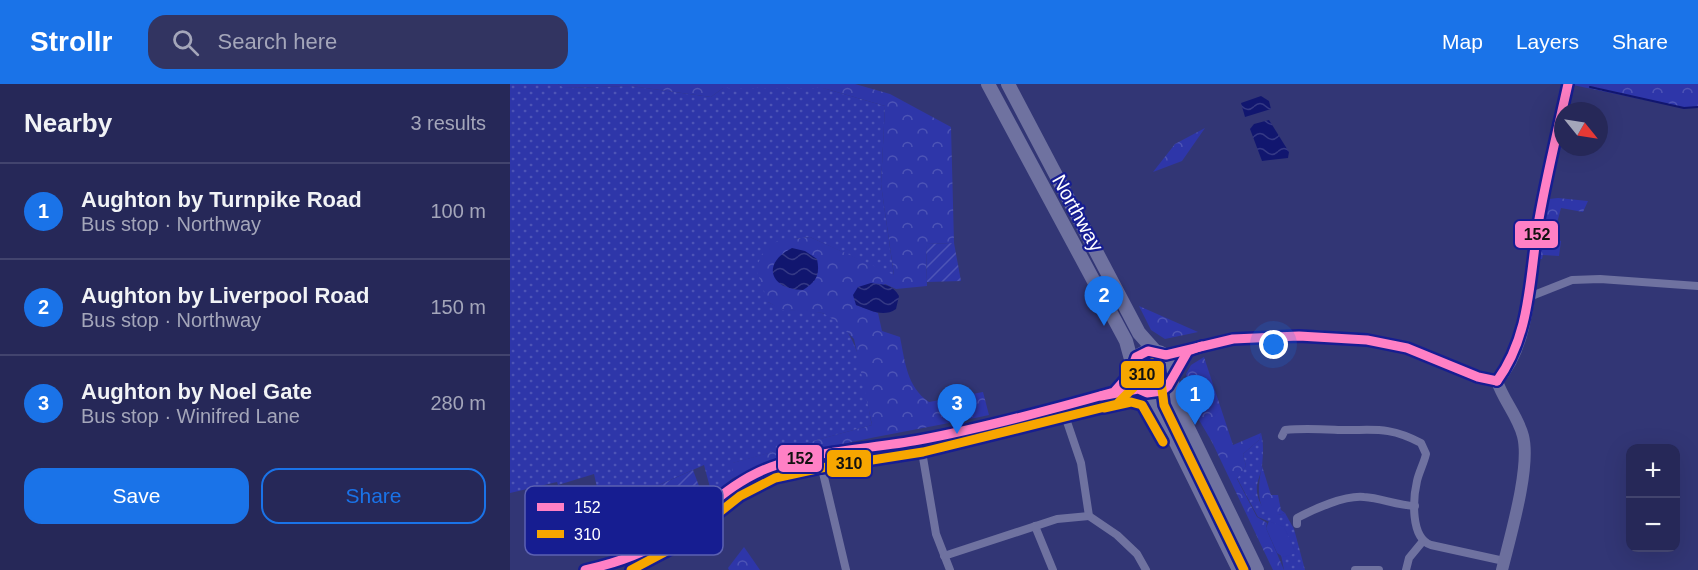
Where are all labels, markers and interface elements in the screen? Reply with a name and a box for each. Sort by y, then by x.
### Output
search box [148,15,568,69]
text: Strollr [30,26,112,57]
icon: search [169,26,202,59]
text: Search here [217,29,337,54]
text: Map [1442,30,1483,53]
text: Layers [1516,30,1579,53]
text: Share [1612,30,1668,53]
north arrow [1554,102,1608,156]
text: Nearby [24,108,112,138]
text: 3 results [410,112,486,134]
street label: Northway [1048,171,1108,255]
text: Aughton by Turnpike Road [81,187,362,212]
text: 1 [38,200,49,222]
text: 100 m [430,200,486,222]
text: Bus stop · Northway [81,213,261,235]
line badge: 152 [1514,220,1559,249]
text: 152 [1524,226,1550,243]
pin: 2 [1084,276,1124,326]
text: Aughton by Liverpool Road [81,283,369,308]
text: 2 [38,296,49,318]
text: 150 m [430,296,486,318]
text: Bus stop · Northway [81,309,261,331]
your location [1259,330,1288,359]
line badge: 310 [1120,360,1165,389]
text: 310 [1129,366,1155,383]
pin: 1 [1176,376,1214,425]
text: Aughton by Noel Gate [81,379,312,404]
pin: 3 [938,384,976,434]
text: 3 [38,392,49,414]
text: 280 m [430,392,486,414]
text: Bus stop · Winifred Lane [81,405,300,427]
line badge: 152 [777,444,823,473]
map controls [1626,444,1680,552]
button: + [1626,444,1680,498]
line badge: 310 [826,449,872,478]
text: 152 [787,450,813,467]
text: 310 [836,455,862,472]
button: Save [24,468,249,524]
button: Share [261,468,486,524]
legend [525,486,723,555]
button: − [1626,498,1680,552]
text: 152 [574,499,601,516]
text: 310 [574,526,601,543]

